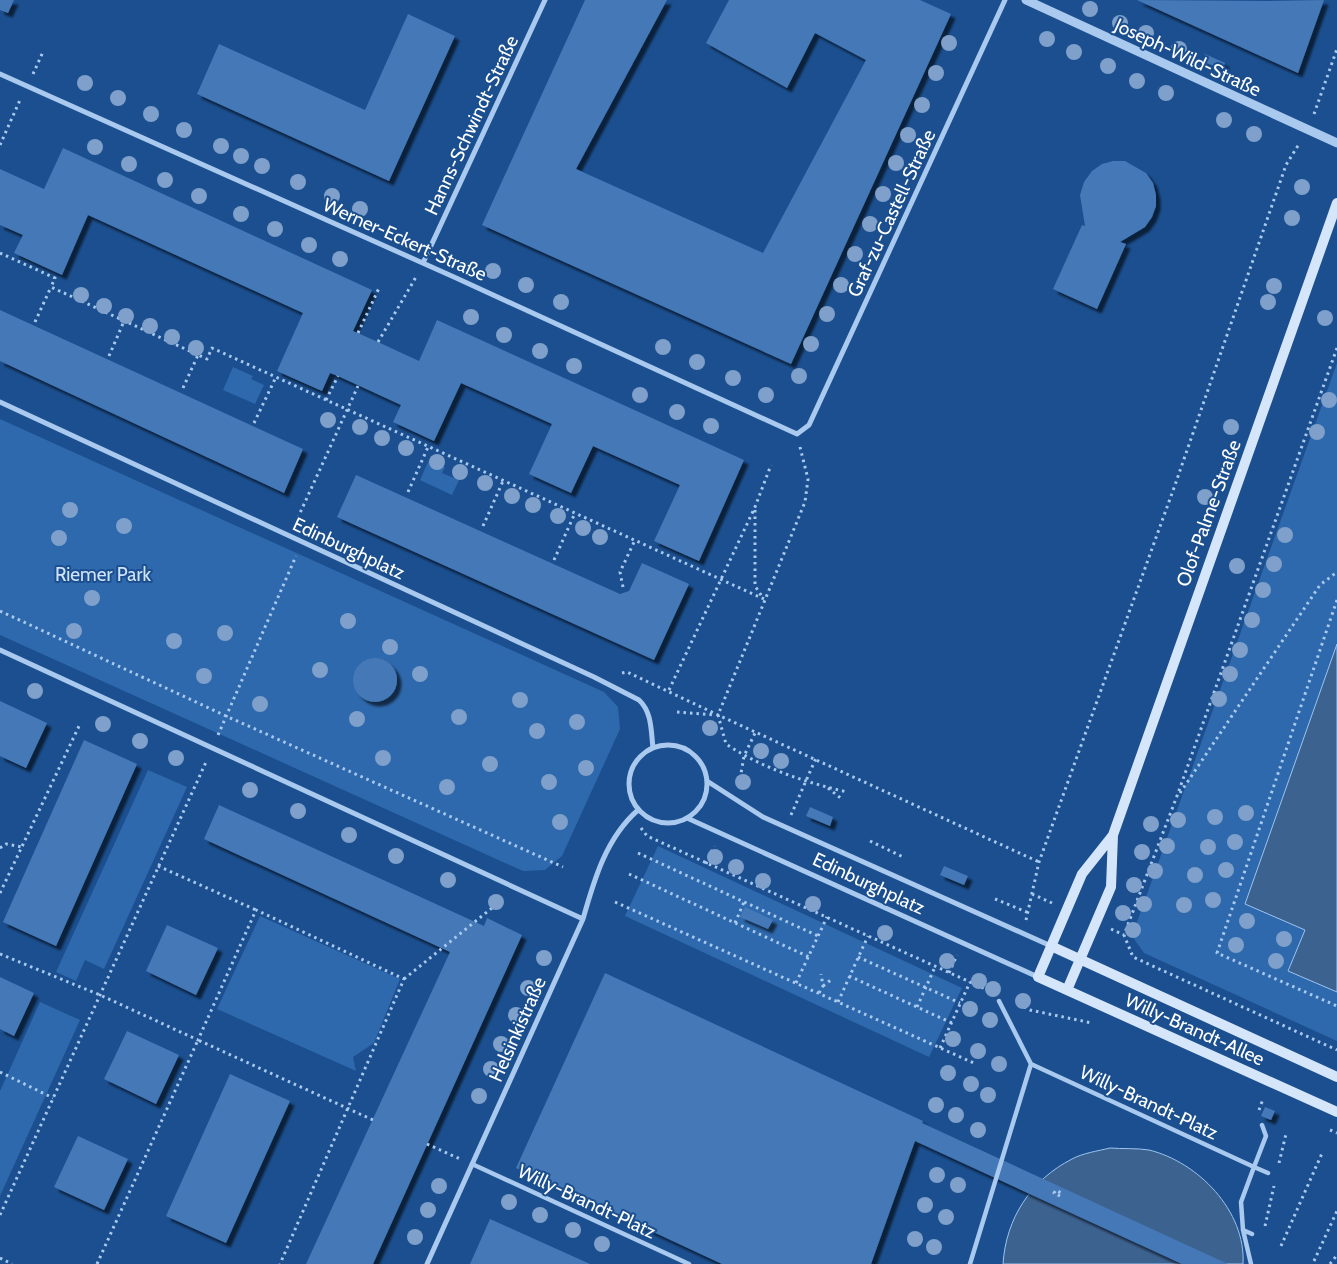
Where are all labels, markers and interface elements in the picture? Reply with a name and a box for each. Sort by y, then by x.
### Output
street label: Joseph-Wild-Straße [1110,13,1265,102]
street label: Hanns-Schwindt-Straße [420,32,523,218]
street label: Graf-zu-Castell-Straße [843,126,941,301]
street label: Werner-Eckert-Straße [319,193,490,286]
street label: Olof-Palme-Straße [1171,436,1246,590]
street label: Edinburghplatz [289,512,408,584]
park label: Riemer Park [55,563,151,586]
street label: Edinburghplatz [809,847,928,919]
street label: Helsinkistraße [484,973,551,1085]
street label: Willy-Brandt-Allee [1122,988,1268,1071]
street label: Willy-Brandt-Platz [1076,1060,1222,1145]
street label: Willy-Brandt-Platz [514,1159,660,1244]

